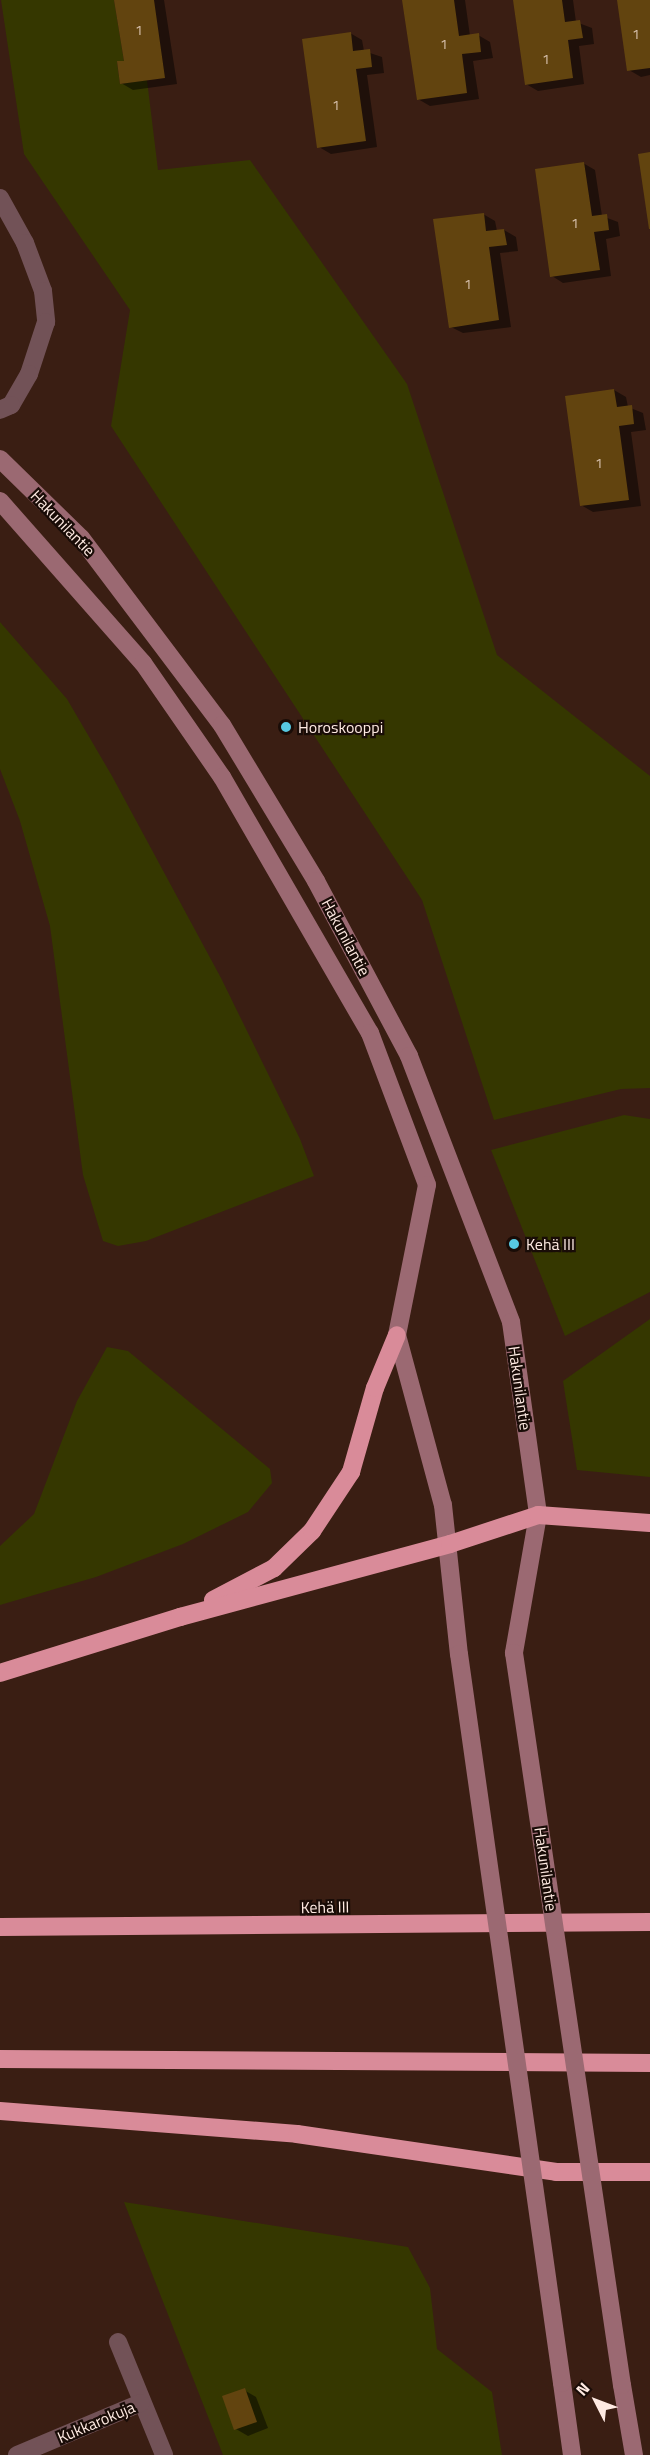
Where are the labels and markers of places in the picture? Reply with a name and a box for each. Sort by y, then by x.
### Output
place label: Horoskooppi [298,717,383,737]
marker: Horoskooppi [279,720,293,734]
place label: Kehä III [526,1234,575,1254]
marker: Kehä III [507,1237,521,1251]

